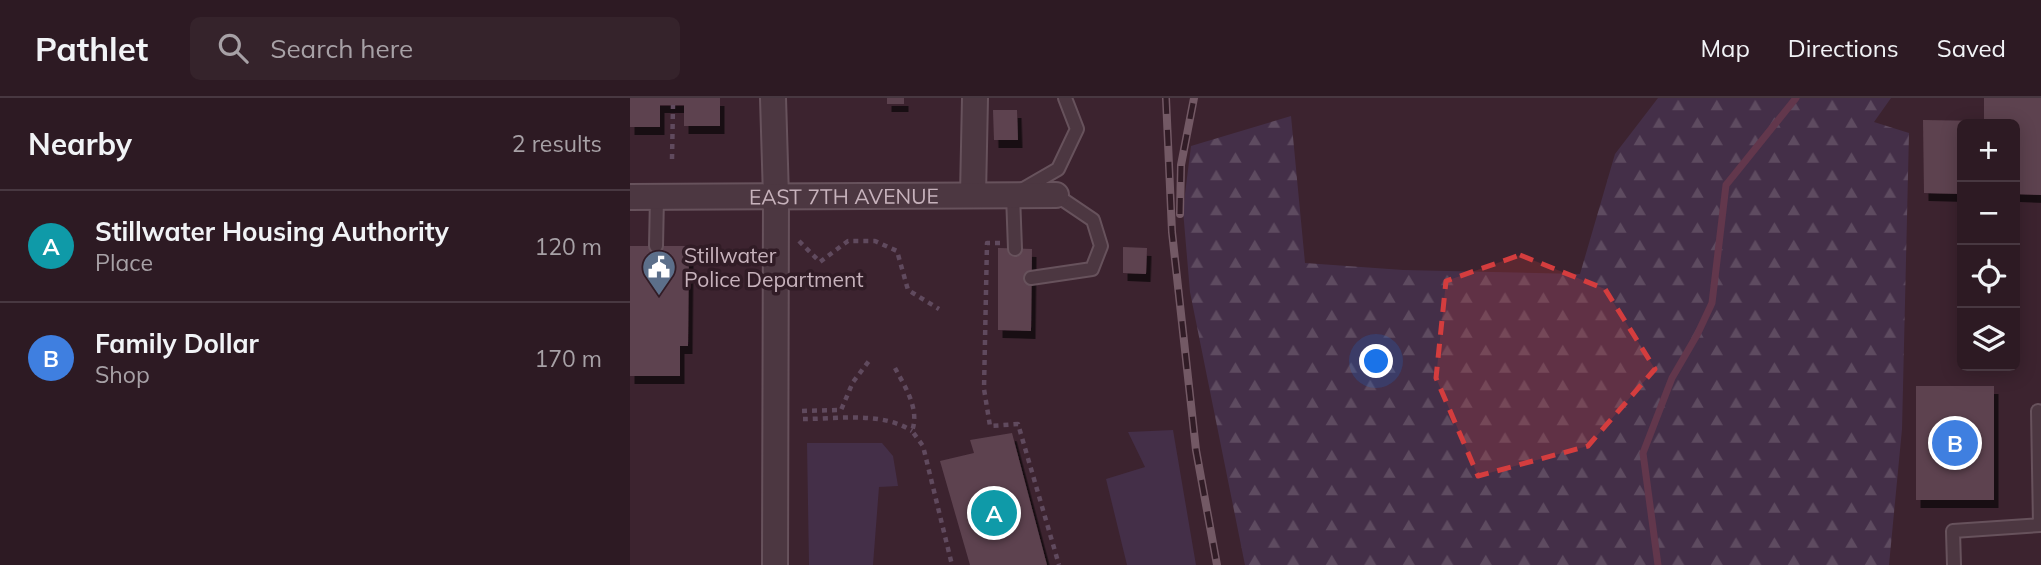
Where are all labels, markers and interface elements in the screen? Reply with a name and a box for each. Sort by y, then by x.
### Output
search box [190,17,680,80]
text: Pathlet [35,28,148,69]
icon: search [214,29,252,67]
text: Search here [270,32,413,65]
text: Map [1700,33,1750,63]
text: Directions [1788,33,1899,63]
text: Saved [1937,33,2006,63]
map controls [1957,119,2020,371]
button: + [1957,119,2020,182]
text: Nearby [28,125,132,163]
text: 2 results [512,129,602,158]
button: − [1957,182,2020,245]
street label: EAST 7TH AVENUE [749,183,939,209]
text: Stillwater Housing Authority [95,215,449,248]
text: A [42,232,60,261]
text: 120 m [534,232,602,261]
place label: Stillwater Police Department [684,242,864,292]
button: locate [1957,245,2020,308]
text: Place [95,248,153,277]
public building icon: Stillwater Police Department [640,248,678,297]
button: layers [1957,308,2020,371]
text: Family Dollar [95,327,259,360]
text: B [43,344,59,373]
text: 170 m [534,344,602,373]
your location [1359,344,1393,378]
text: Shop [95,360,150,389]
pin: B [1932,417,1978,469]
pin: A [971,487,1017,539]

